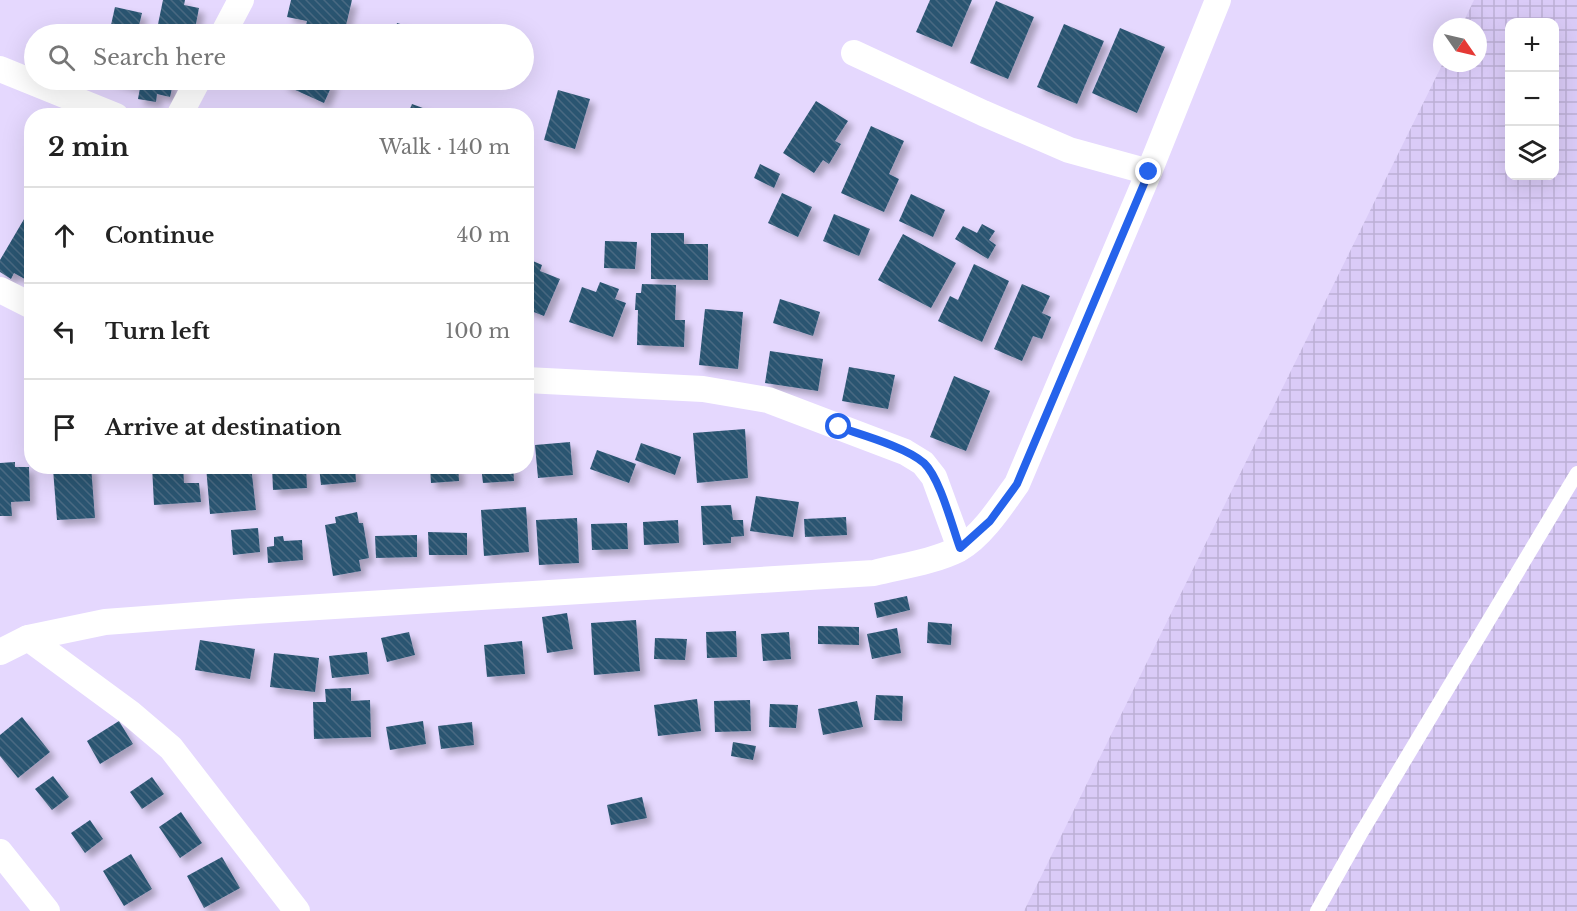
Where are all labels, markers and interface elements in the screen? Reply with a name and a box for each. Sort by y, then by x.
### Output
north arrow [1433,18,1487,72]
map controls [1505,18,1559,180]
button: + [1505,18,1559,72]
search box [24,24,534,90]
icon: search [45,41,78,74]
text: Search here [93,44,226,71]
button: − [1505,72,1559,126]
button: layers [1505,126,1559,180]
text: 2 min [48,131,129,163]
text: Walk · 140 m [379,135,510,159]
route end [1135,158,1161,184]
icon: ahead [48,219,81,252]
text: Continue [105,222,214,249]
text: 40 m [457,223,510,247]
icon: left [48,315,81,348]
text: Turn left [105,318,210,345]
text: 100 m [445,319,510,343]
icon: arrive [48,411,81,444]
route start [825,413,851,439]
text: Arrive at destination [105,414,342,441]

